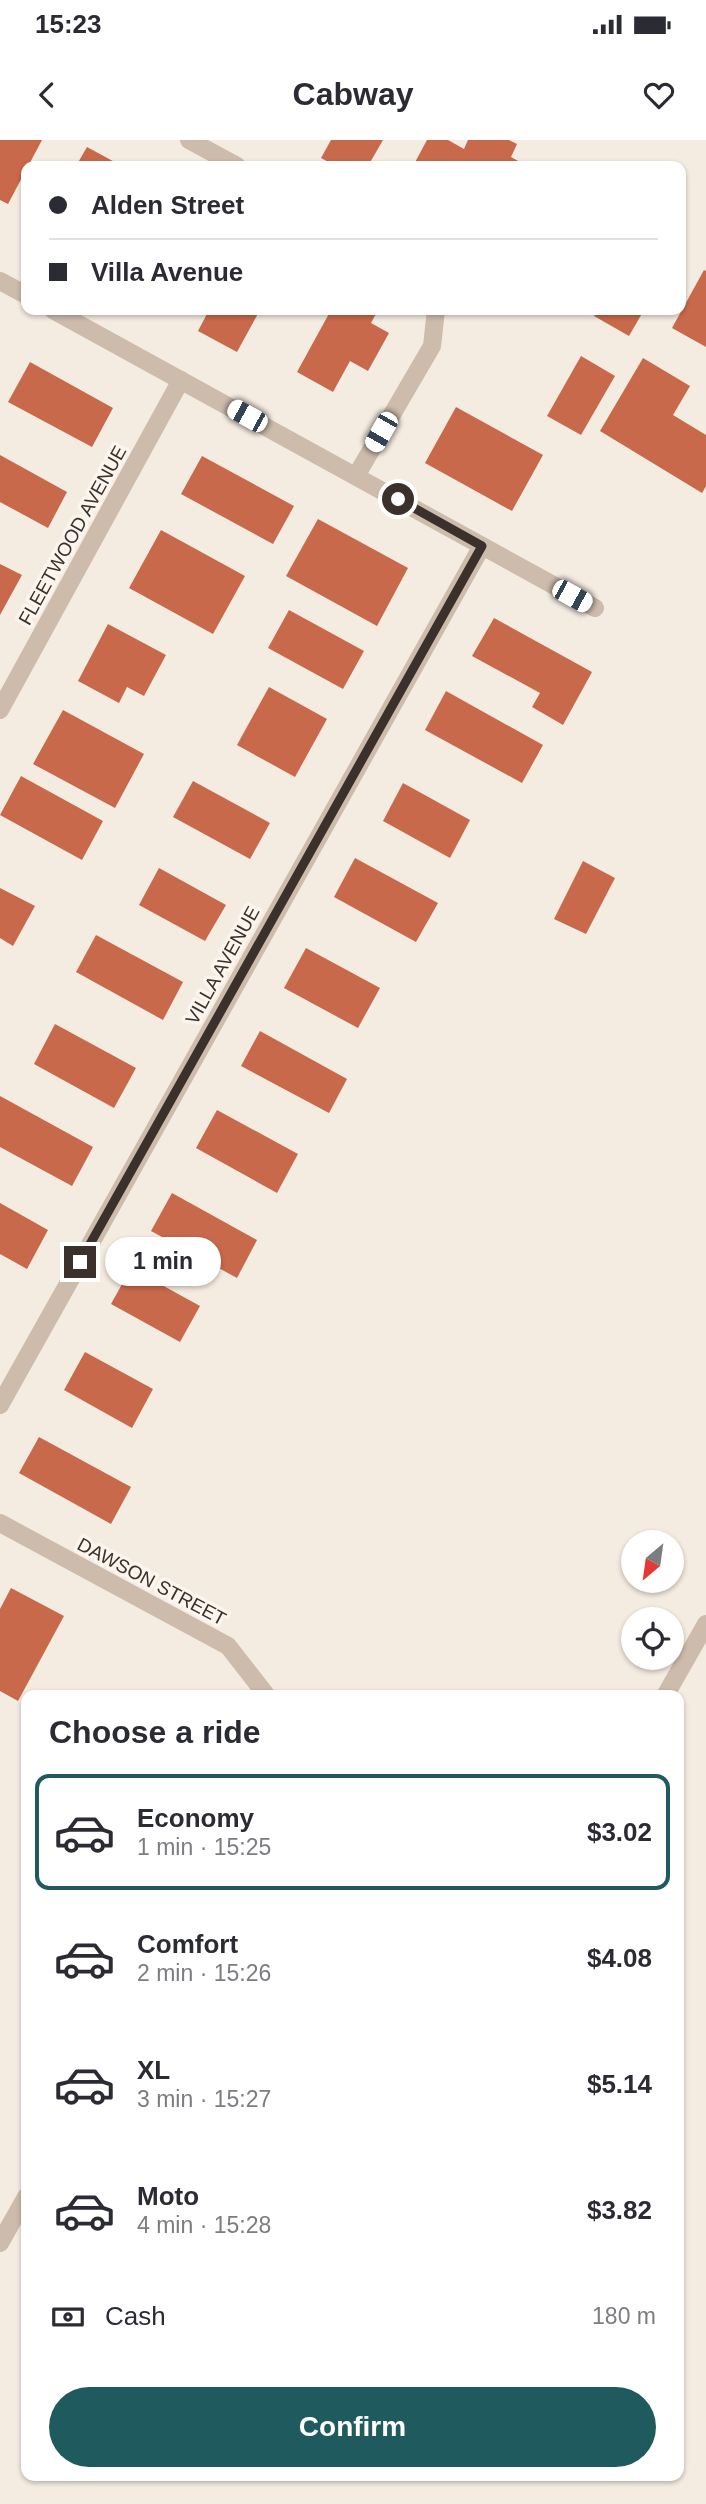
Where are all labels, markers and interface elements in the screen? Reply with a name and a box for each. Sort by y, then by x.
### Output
text: 15:23 [35,9,102,39]
icon: back [28,76,66,114]
text: Cabway [293,76,413,112]
icon: heart [640,76,678,114]
text: Alden Street [91,190,244,220]
text: Villa Avenue [91,257,243,287]
car [224,397,271,435]
car [362,409,401,455]
street label: FLEETWOOD AVENUE [14,442,130,628]
route start [382,483,414,515]
car [549,577,596,615]
street label: VILLA AVENUE [181,903,264,1028]
callout: 1 min [104,1238,220,1286]
route end [64,1246,96,1278]
text: 1 min [133,1248,193,1274]
north arrow [621,1530,684,1592]
map controls [621,1530,684,1670]
street label: DAWSON STREET [74,1533,230,1630]
button: locate [621,1607,684,1670]
text: Choose a ride [49,1714,261,1750]
icon: car [53,1801,116,1864]
text: Economy [137,1803,254,1833]
text: $3.02 [587,1817,652,1847]
text: 1 min · 15:25 [137,1834,271,1860]
icon: car [53,1927,116,1990]
text: Comfort [137,1929,238,1959]
text: $4.08 [587,1943,652,1973]
text: 2 min · 15:26 [137,1960,271,1986]
icon: car [53,2053,116,2116]
text: XL [137,2055,170,2085]
text: $5.14 [587,2069,652,2099]
text: 3 min · 15:27 [137,2086,271,2112]
icon: car [53,2179,116,2242]
text: Moto [137,2181,199,2211]
text: $3.82 [587,2195,652,2225]
text: 4 min · 15:28 [137,2212,271,2238]
icon: cash [49,2298,87,2336]
text: Cash [105,2301,166,2331]
text: 180 m [592,2303,656,2329]
button: Confirm [49,2387,656,2467]

